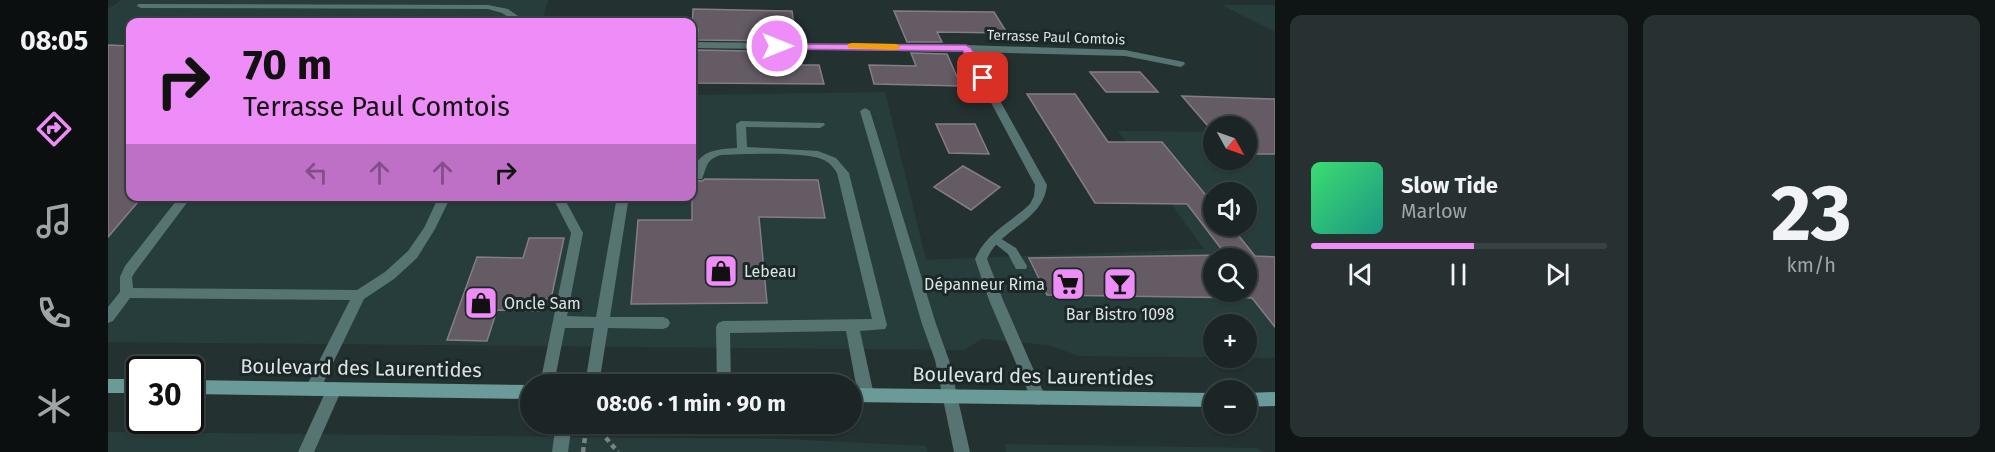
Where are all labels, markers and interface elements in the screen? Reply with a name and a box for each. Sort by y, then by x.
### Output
position arrow [745,14,809,78]
text: 08:05 [20,25,88,57]
street label: Terrasse Paul Comtois [987,27,1126,48]
text: 70 m [243,40,332,90]
icon: right [144,42,222,120]
pin [957,52,1008,103]
icon: arrive [966,61,999,94]
text: Terrasse Paul Comtois [243,91,510,123]
icon: directions [33,108,75,150]
north arrow [1203,116,1257,170]
map controls [1203,116,1257,434]
icon: left [300,156,333,189]
icon: ahead [363,156,396,189]
icon: ahead [426,156,459,189]
icon: right [489,156,522,189]
text: 23 [1771,167,1852,261]
text: Slow Tide [1401,172,1498,199]
button: sound [1203,182,1257,236]
text: Marlow [1401,199,1467,223]
icon: music [33,200,75,242]
button: search [1203,248,1257,302]
shop icon: Lebeau [703,253,739,289]
text: km/h [1787,253,1836,277]
icon: previous [1344,258,1377,291]
icon: pause [1442,258,1475,291]
icon: next [1541,258,1574,291]
place label: Lebeau [744,262,796,281]
supermarket icon: Dépanneur Rima [1050,266,1086,302]
bar icon: Bar Bistro 1098 [1102,266,1138,302]
place label: Dépanneur Rima [924,275,1045,294]
shop icon: Oncle Sam [463,285,499,321]
icon: phone [33,292,75,334]
place label: Oncle Sam [504,294,581,313]
place label: Bar Bistro 1098 [1066,305,1174,324]
button: + [1203,314,1257,368]
street label: Boulevard des Laurentides [240,354,482,382]
speed limit sign: 30 [126,356,204,434]
street label: Boulevard des Laurentides [912,362,1154,390]
button: − [1203,380,1257,434]
icon: climate [33,385,75,427]
text: 08:06 · 1 min · 90 m [596,390,786,417]

